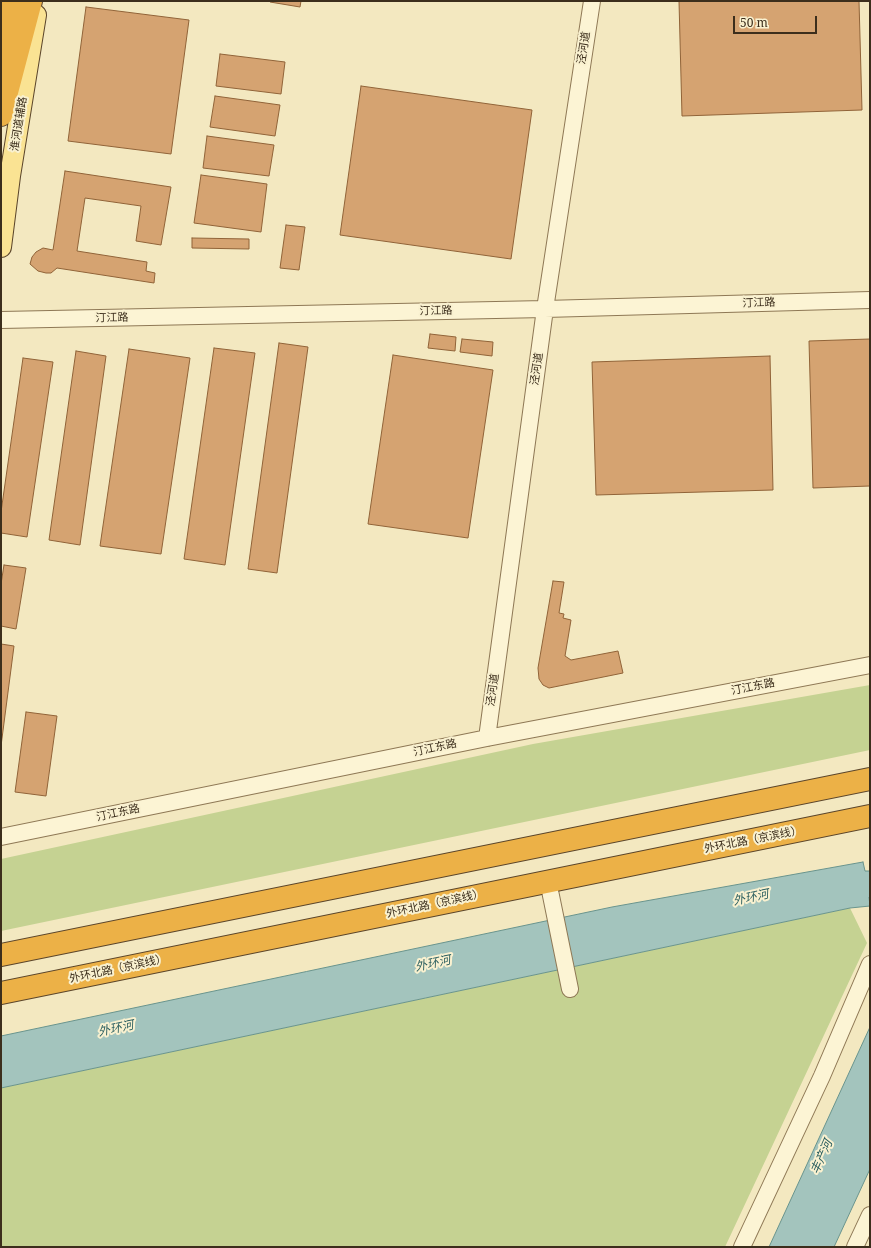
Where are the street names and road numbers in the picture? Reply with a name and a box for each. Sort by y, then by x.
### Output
street label: 泾河道 [575,31,593,65]
street label: 淮河道辅路 [8,96,30,152]
street label: 汀江路 [742,296,776,310]
street label: 汀江路 [419,304,453,318]
street label: 汀江路 [95,311,129,325]
street label: 泾河道 [528,352,546,386]
street label: 泾河道 [484,673,502,707]
street label: 汀江东路 [730,676,776,698]
street label: 汀江东路 [412,737,458,759]
street label: 汀江东路 [95,802,141,824]
street label: 外环北路（京滨线） [703,824,803,856]
street label: 外环北路（京滨线） [385,887,485,921]
street label: 外环北路（京滨线） [68,952,168,986]

